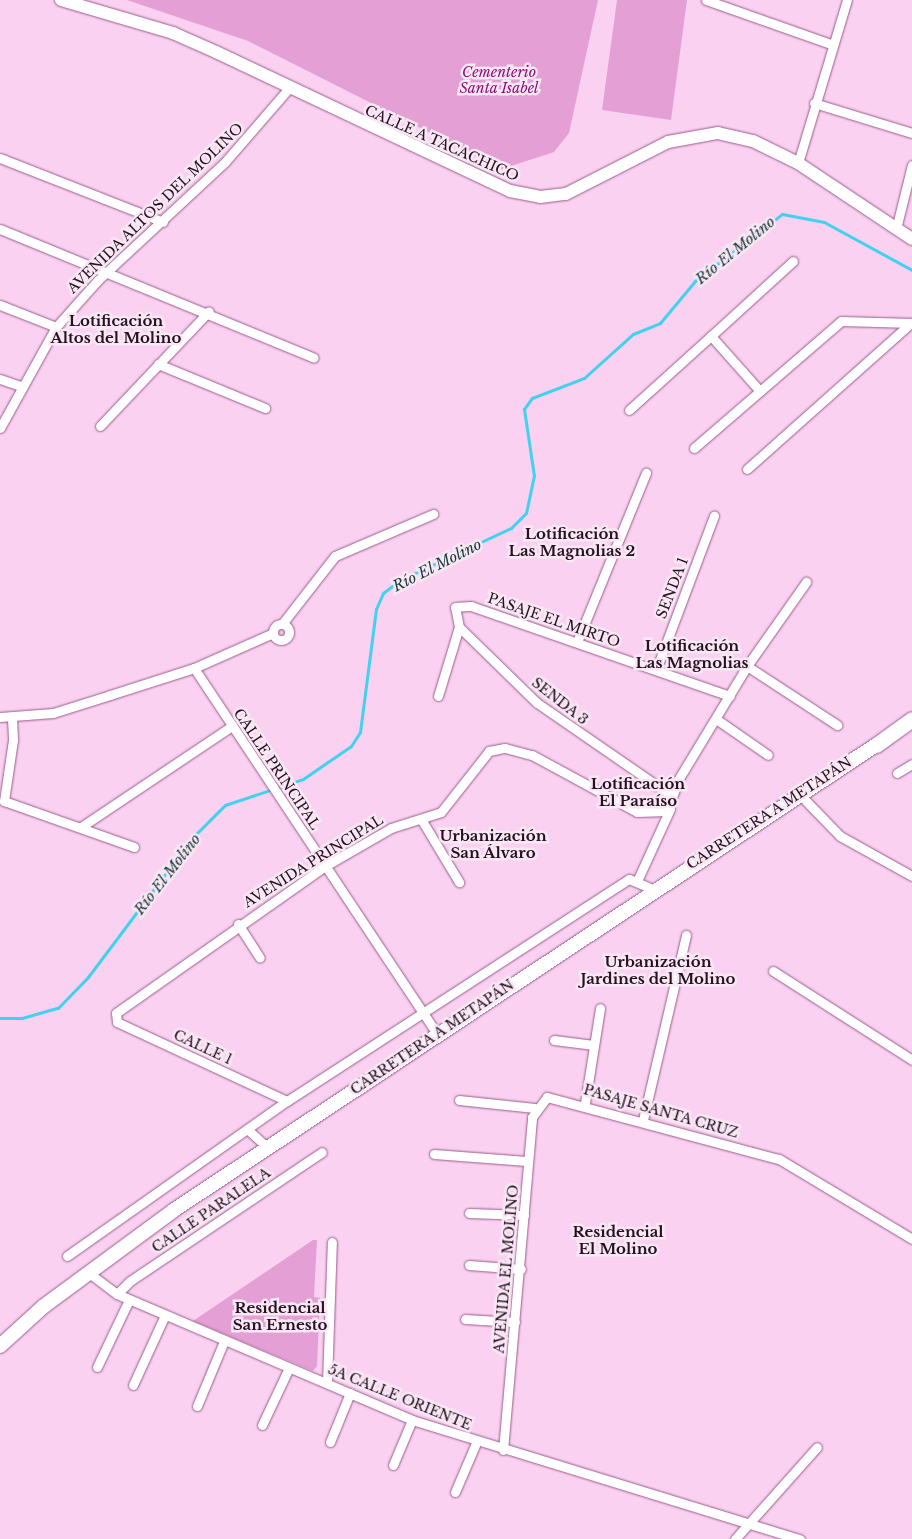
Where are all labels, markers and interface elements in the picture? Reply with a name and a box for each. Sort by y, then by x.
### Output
park label: Cementerio Santa Isabel [459,64,539,96]
street label: CALLE A TACACHICO [362,101,522,185]
street label: AVENIDA ALTOS DEL MOLINO [63,119,247,297]
water label: Río El Molino [691,212,779,288]
district label: Lotificación Altos del Molino [51,311,181,346]
district label: Lotificación Las Magnolias 2 [509,524,635,559]
water label: Río El Molino [389,535,485,595]
street label: SENDA 1 [653,555,691,621]
street label: PASAJE EL MIRTO [485,589,623,651]
district label: Lotificación Las Magnolias [636,636,748,671]
street label: SENDA 3 [528,674,592,728]
street label: CALLE PRINCIPAL [230,705,324,833]
street label: CARRETERA A METAPÁN [683,753,855,873]
district label: Lotificación El Paraíso [591,774,685,809]
street label: AVENIDA PRINCIPAL [240,811,386,911]
district label: Urbanización San Álvaro [439,826,547,861]
water label: Río El Molino [130,830,204,918]
district label: Urbanización Jardines del Molino [581,952,735,987]
street label: CARRETERA A METAPÁN [346,976,518,1098]
street label: CALLE 1 [171,1026,235,1068]
street label: PASAJE SANTA CRUZ [581,1081,741,1141]
street label: CALLE PARALELA [149,1164,273,1256]
street label: AVENIDA EL MOLINO [490,1183,522,1355]
district label: Residencial El Molino [572,1222,664,1257]
district label: Residencial San Ernesto [233,1298,327,1333]
street label: 5A CALLE ORIENTE [326,1360,474,1434]

